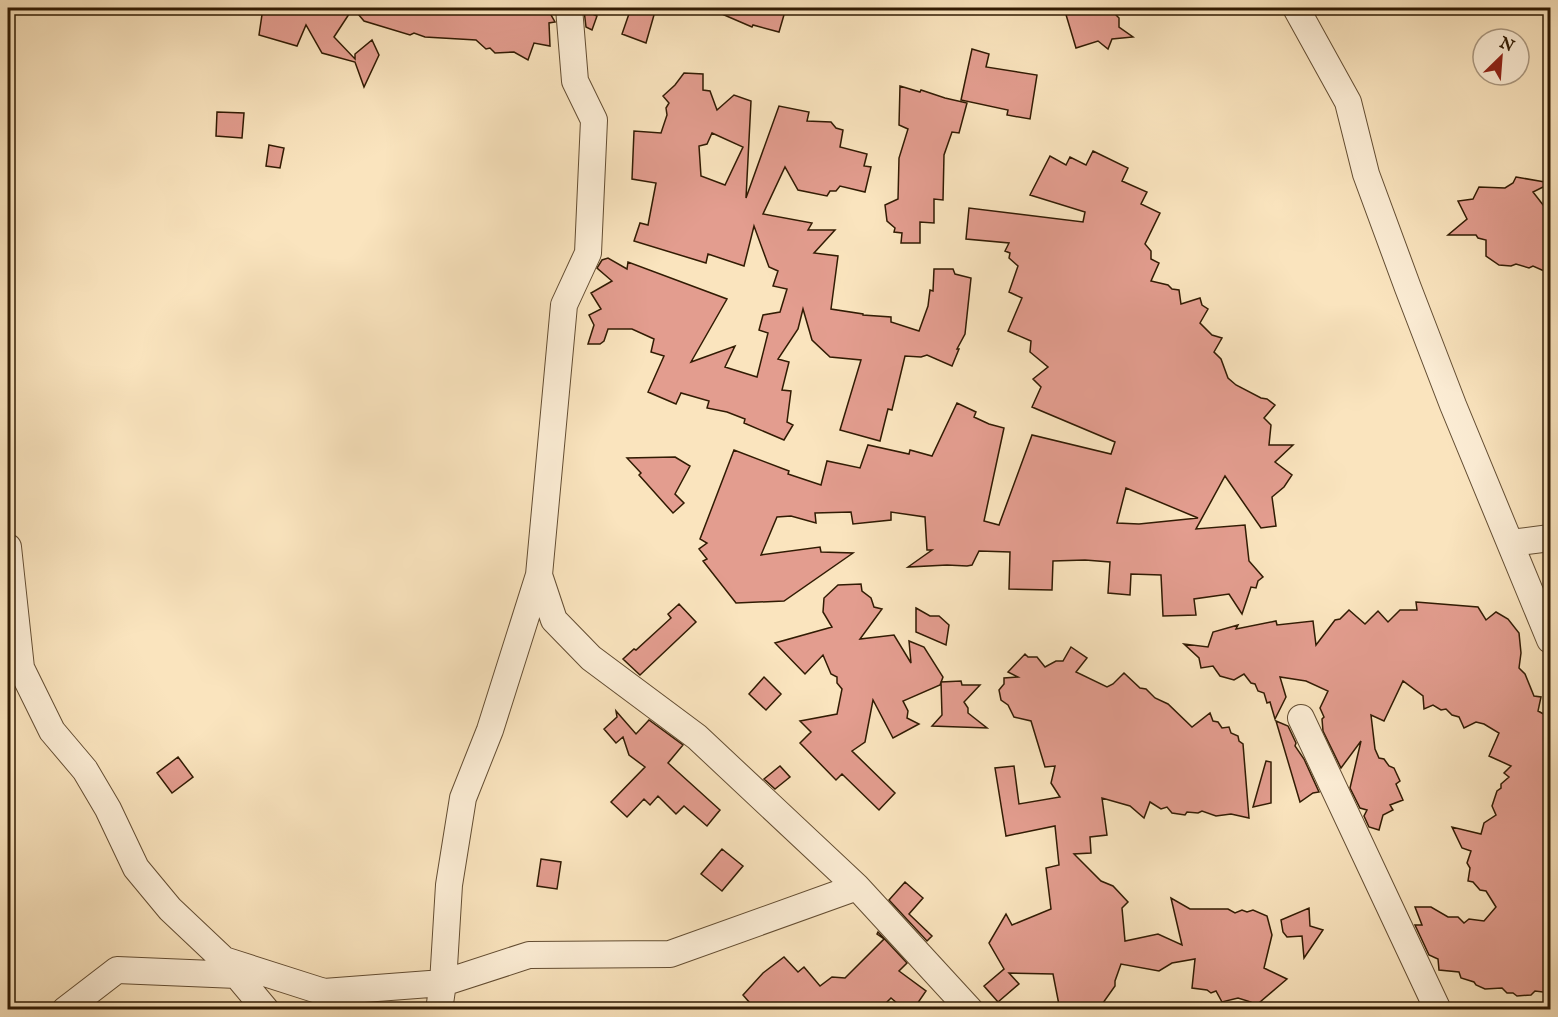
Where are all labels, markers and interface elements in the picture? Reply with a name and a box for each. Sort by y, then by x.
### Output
north arrow [1471,27,1531,87]
text: N [1495,33,1517,57]

